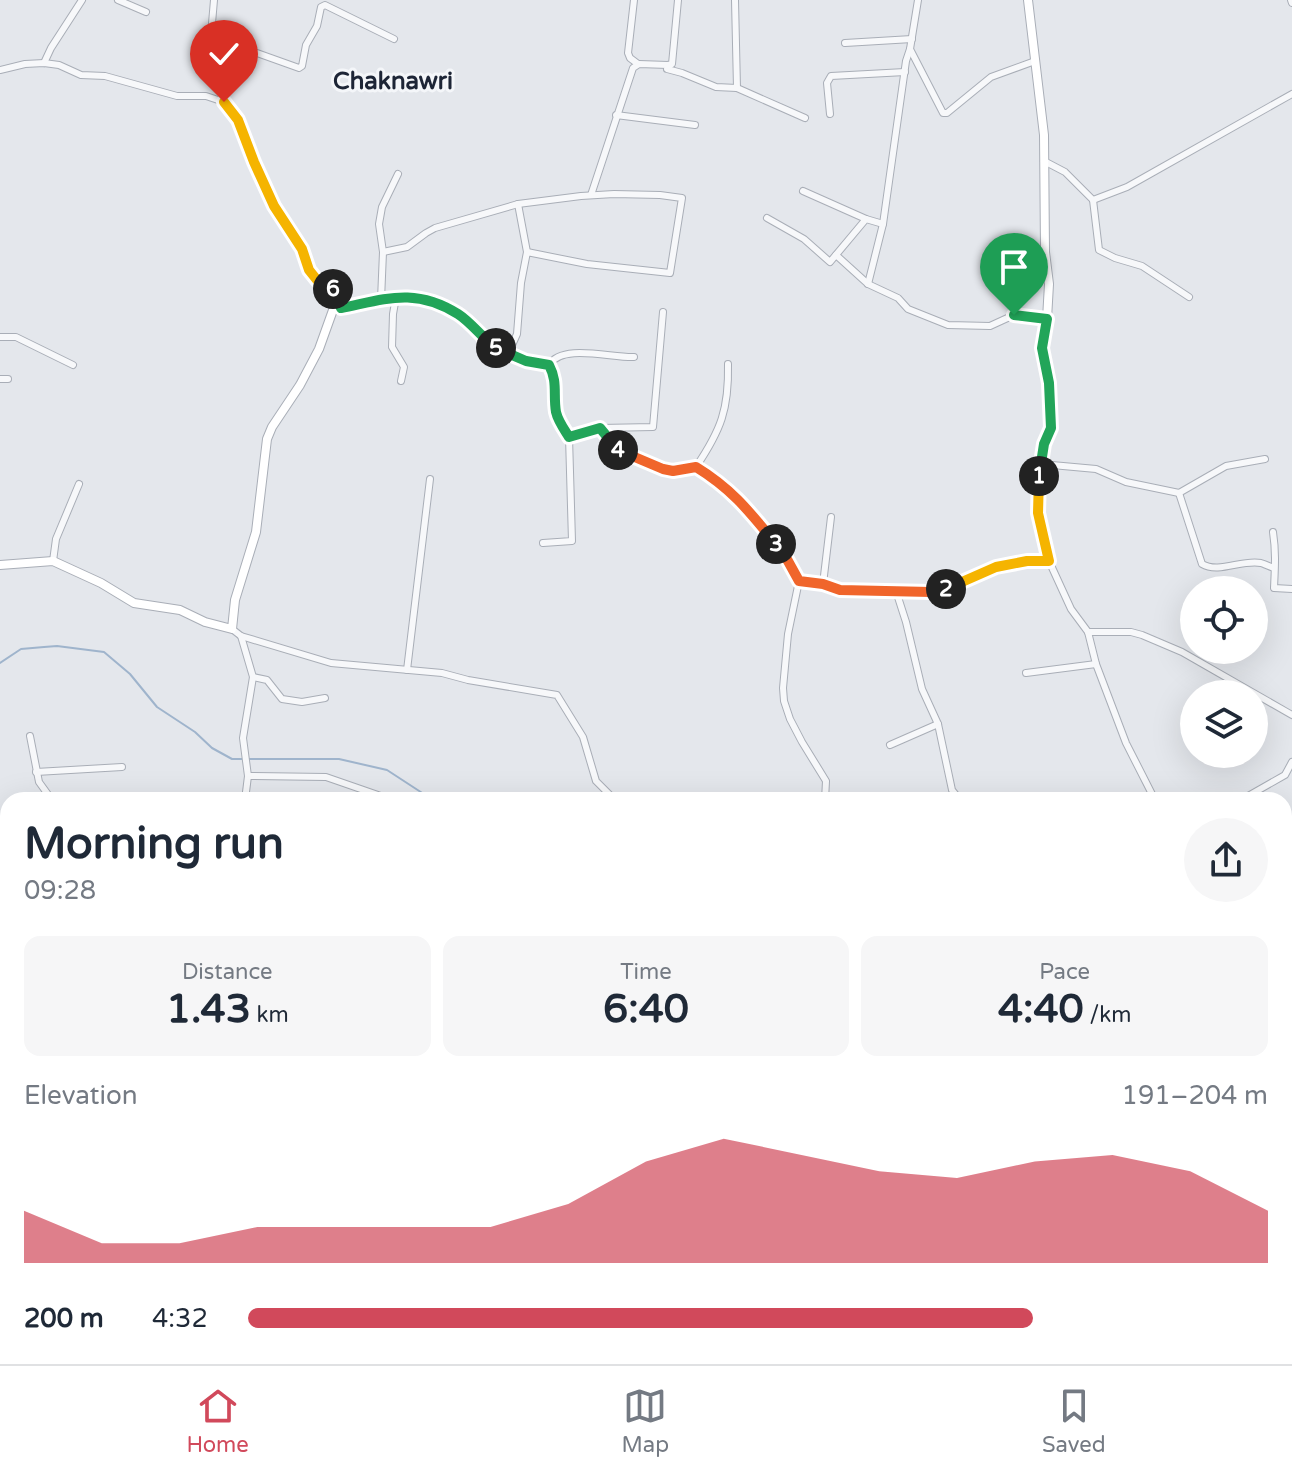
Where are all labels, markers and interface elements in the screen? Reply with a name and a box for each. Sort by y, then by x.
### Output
pin [190,20,258,102]
icon: check [202,32,246,76]
district label: Chaknawri [333,67,453,96]
pin [980,233,1048,315]
icon: arrive [992,245,1036,289]
pin: 6 [313,269,353,309]
text: 6 [326,276,340,302]
pin: 5 [476,328,516,368]
text: 5 [489,335,503,361]
pin: 4 [598,430,638,470]
text: 4 [611,437,625,463]
pin: 1 [1019,456,1059,496]
text: 1 [1032,463,1046,489]
pin: 3 [756,524,796,564]
text: 3 [769,531,783,557]
pin: 2 [926,569,966,609]
text: 2 [939,576,953,602]
map controls [1180,576,1268,768]
button: locate [1180,576,1268,664]
button: layers [1180,680,1268,768]
text: Morning run [24,818,284,871]
button: share [1184,818,1268,902]
text: 09:28 [24,875,96,906]
text: Distance [182,959,273,985]
text: Time [620,959,672,985]
text: Pace [1039,959,1090,985]
text: 1.43 [166,985,251,1033]
text: 6:40 [603,985,689,1033]
text: 4:40 [998,985,1084,1033]
text: km [251,1002,289,1028]
text: /km [1084,1002,1131,1028]
text: Elevation [24,1080,138,1111]
text: 191–204 m [1122,1080,1268,1111]
text: 200 m [24,1303,104,1334]
text: 4:32 [152,1303,208,1334]
tab: Home [186,1384,249,1458]
tab: Map [622,1384,669,1458]
tab: Saved [1042,1384,1106,1458]

